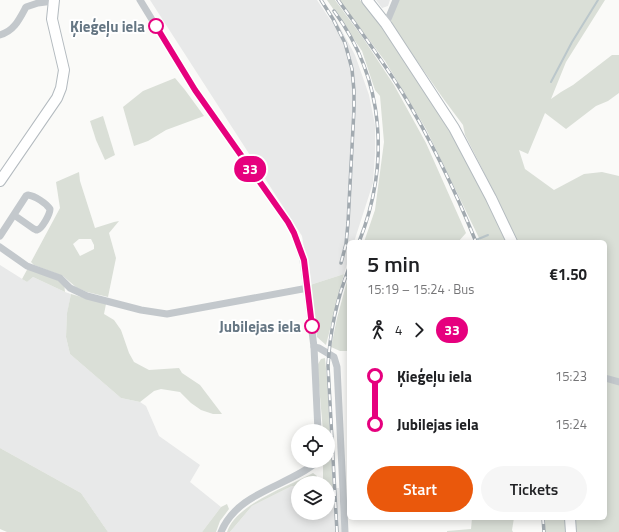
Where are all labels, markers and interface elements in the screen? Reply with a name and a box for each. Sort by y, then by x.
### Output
place label: Ķieģeļu iela [70,15,145,38]
marker: Ķieģeļu iela [148,18,164,34]
line badge: 33 [232,156,268,182]
text: 33 [242,158,258,179]
text: 5 min [367,247,420,281]
text: €1.50 [550,263,587,286]
text: 15:19 – 15:24 · Bus [367,279,474,299]
place label: Jubilejas iela [219,315,301,338]
marker: Jubilejas iela [304,318,320,334]
icon: walk [367,319,389,341]
icon: forward [408,319,430,341]
text: 33 [444,319,460,340]
text: 4 [395,320,402,340]
text: Ķieģeļu iela [397,365,472,388]
text: 15:23 [555,366,587,386]
text: Jubilejas iela [397,413,479,436]
text: 15:24 [555,414,587,434]
map controls [291,424,335,520]
button: locate [291,424,335,468]
button: Start [367,466,473,512]
button: Tickets [481,466,587,512]
button: layers [291,476,335,520]

